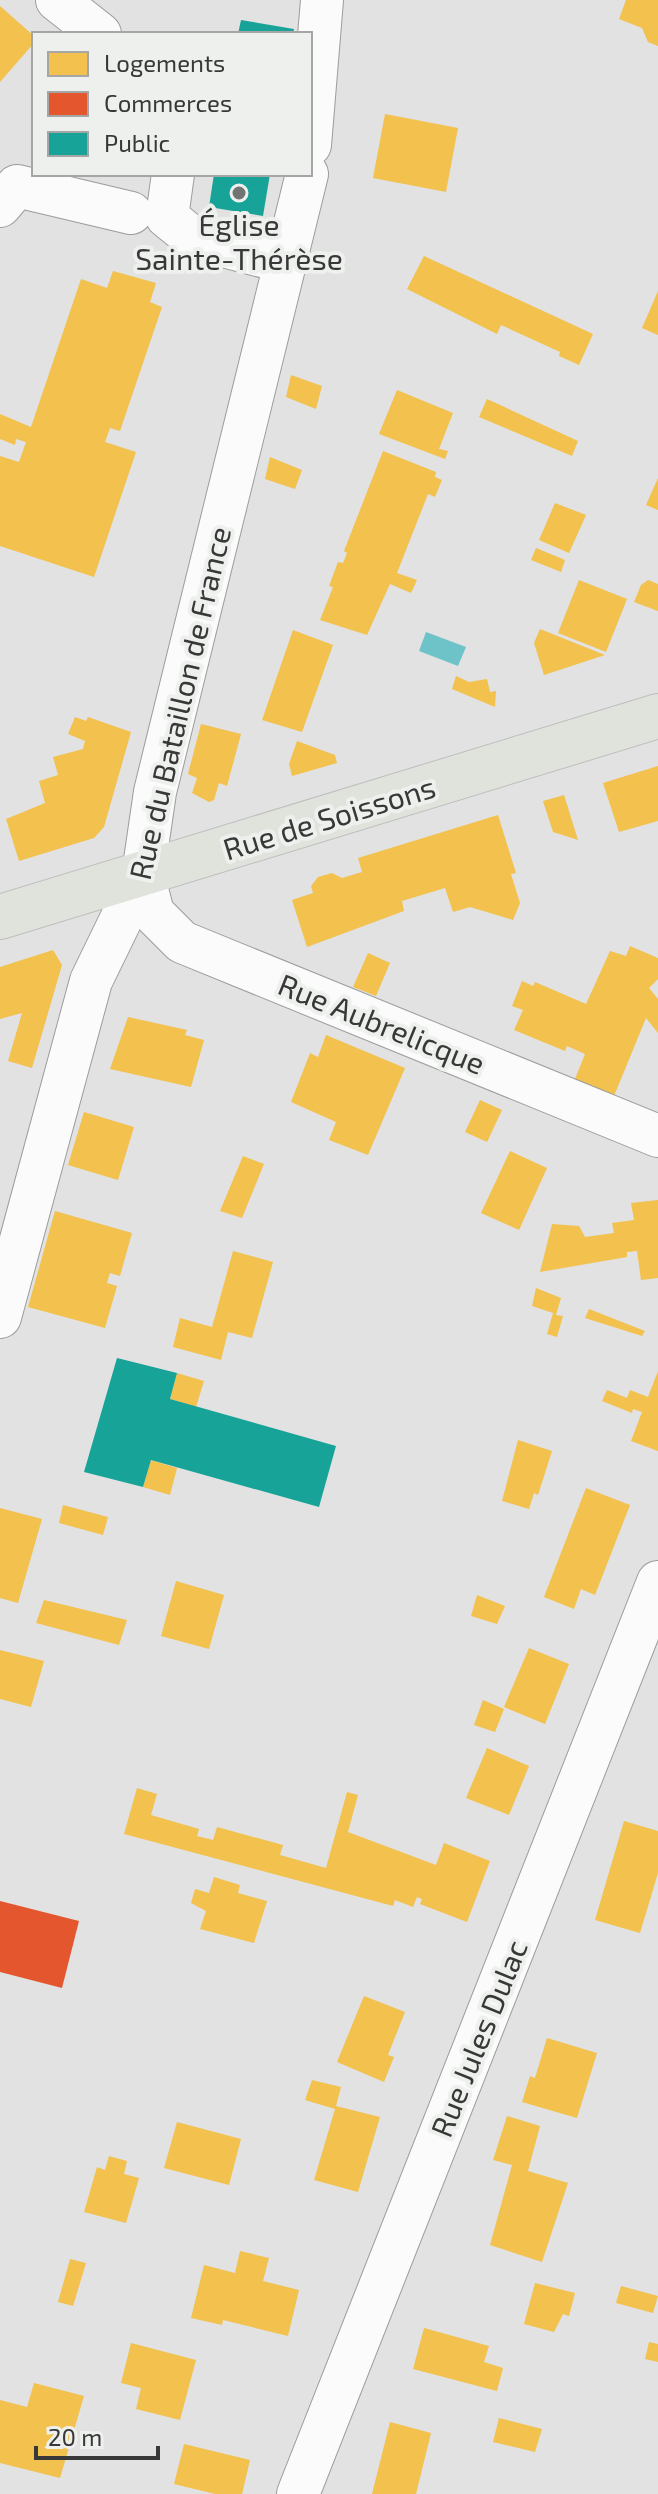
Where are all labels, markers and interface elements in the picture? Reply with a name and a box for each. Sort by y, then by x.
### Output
legend [32,32,312,176]
text: Logements [104,48,225,77]
text: Commerces [104,88,232,117]
text: Public [104,128,170,157]
marker: Église Sainte-Thérèse [230,184,248,202]
place label: Église Sainte-Thérèse [135,206,343,276]
street label: Rue du Bataillon de France [121,523,237,883]
street label: Rue de Soissons [219,768,439,866]
street label: Rue Aubrelicque [274,965,490,1081]
street label: Rue Jules Dulac [422,1934,534,2142]
scale bar [36,2410,158,2460]
text: 20 m [48,2422,102,2451]

